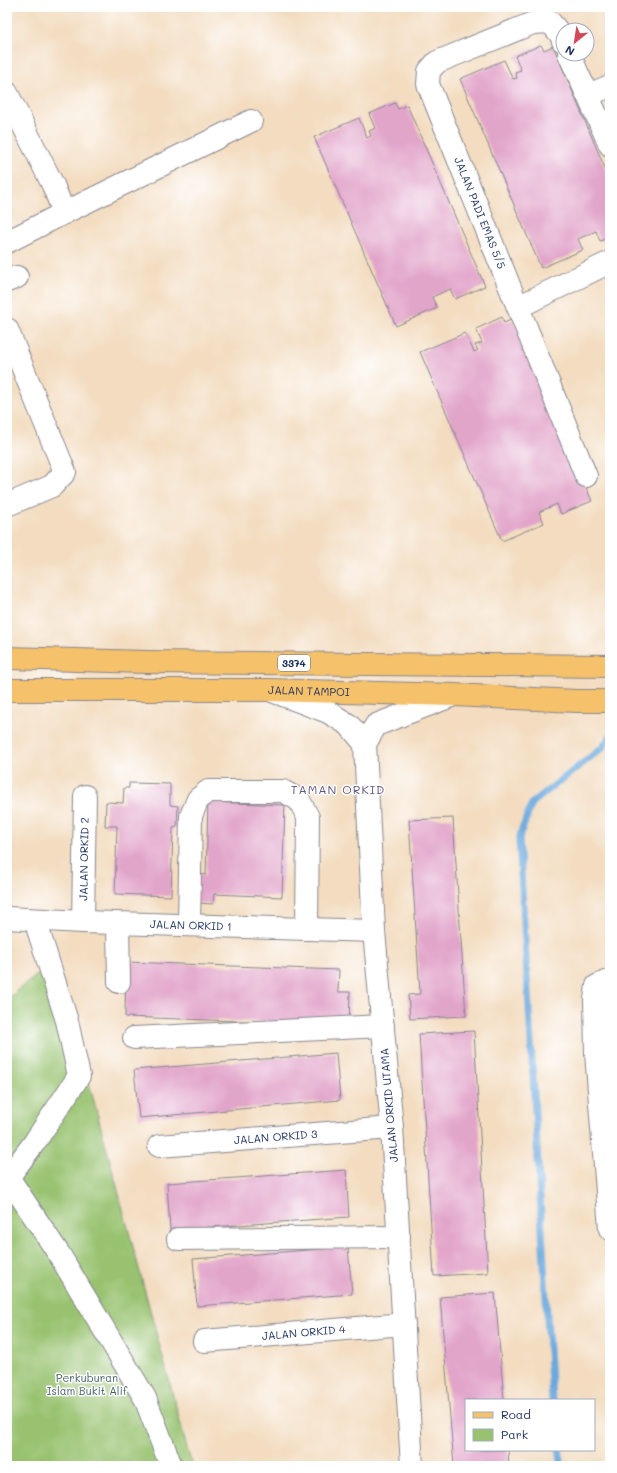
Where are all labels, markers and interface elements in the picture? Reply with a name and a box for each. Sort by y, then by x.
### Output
north arrow [555,22,595,62]
text: N [562,43,577,60]
street label: JALAN PADI EMAS 5/5 [451,155,510,271]
road number: 3374 [278,655,310,671]
street label: JALAN TAMPOI [268,682,350,699]
district label: TAMAN ORKID [291,781,385,797]
street label: JALAN ORKID 2 [75,817,92,901]
street label: JALAN ORKID 1 [150,916,232,934]
street label: JALAN ORKID UTAMA [376,1047,401,1163]
street label: JALAN ORKID 3 [233,1126,318,1147]
street label: JALAN ORKID 4 [261,1321,346,1343]
park label: Perkuburan Islam Bukit Alif [47,1370,128,1398]
legend [465,1399,595,1451]
text: Road [501,1406,531,1422]
text: Park [501,1426,528,1442]

